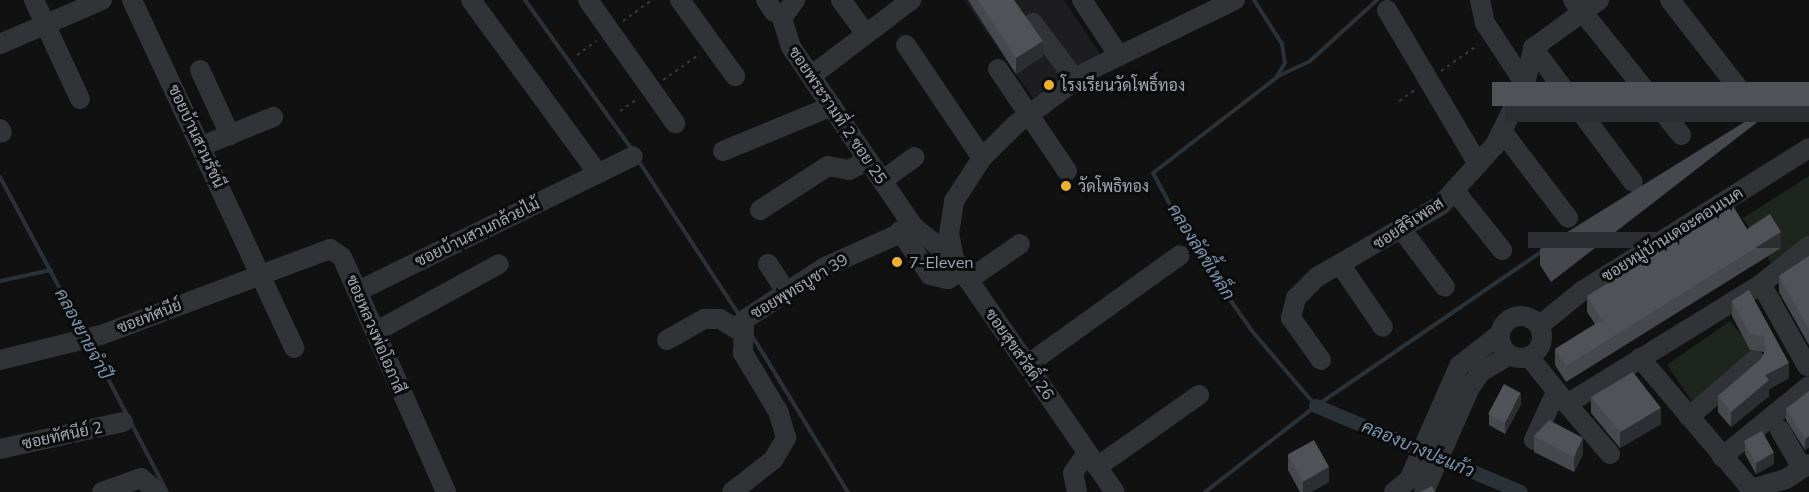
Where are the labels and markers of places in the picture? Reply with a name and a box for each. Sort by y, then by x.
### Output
place label: โรงเรียนวัดโพธิ์ทอง [1061,75,1185,95]
marker: โรงเรียนวัดโพธิ์ทอง [1042,78,1056,92]
place label: วัดโพธิทอง [1078,176,1149,196]
marker: วัดโพธิทอง [1059,179,1073,193]
place label: 7-Eleven [909,252,974,272]
marker: 7-Eleven [890,255,904,269]

